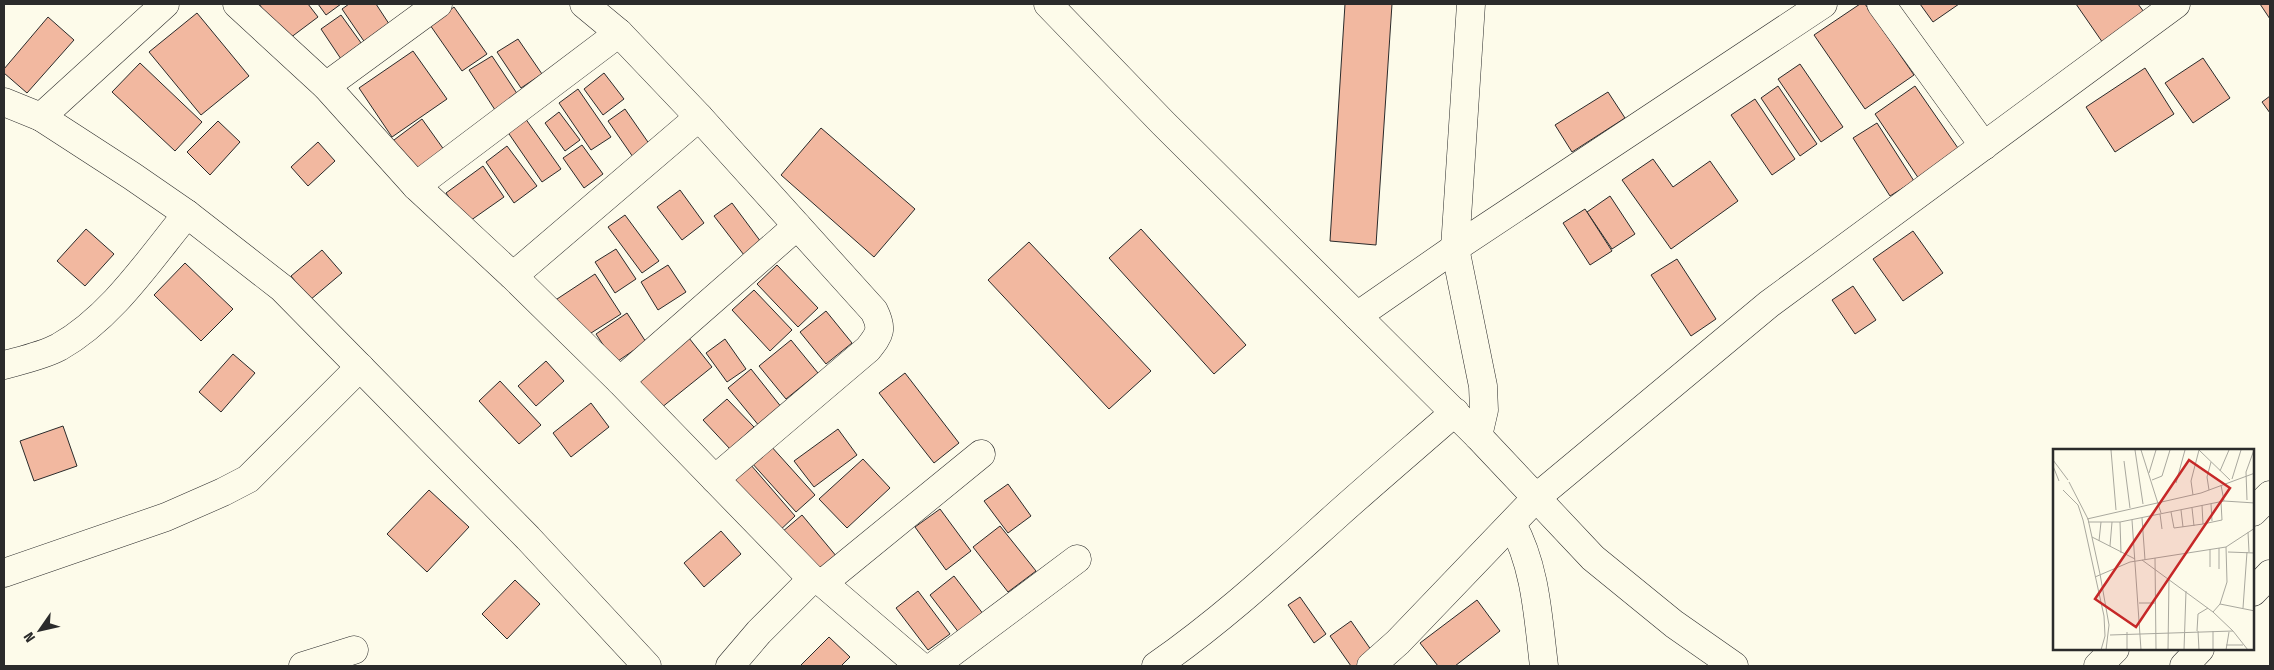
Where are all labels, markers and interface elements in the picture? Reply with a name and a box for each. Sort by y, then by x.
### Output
inset map [2053,449,2254,650]
north arrow [15,605,65,655]
text: N [20,629,39,645]

